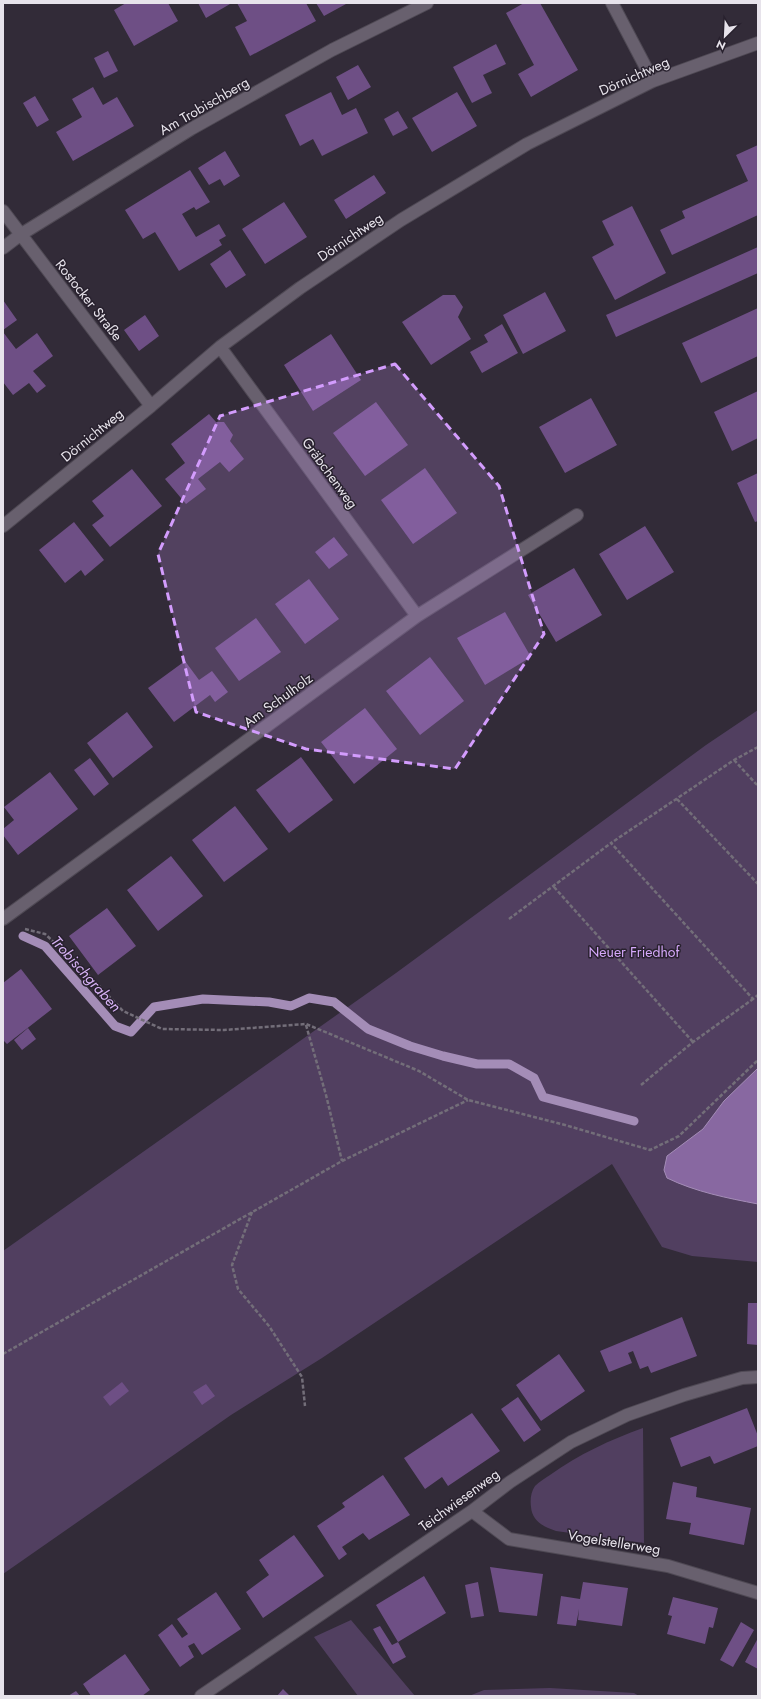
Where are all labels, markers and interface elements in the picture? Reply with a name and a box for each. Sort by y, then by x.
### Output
north arrow [705,16,745,56]
text: N [714,36,728,54]
street label: Dörnichtweg [596,52,672,100]
street label: Am Trobischberg [155,72,253,140]
street label: Dörnichtweg [313,208,387,266]
street label: Rostocker Straße [51,255,127,345]
street label: Dörnichtweg [57,404,127,466]
street label: Gräbchenweg [297,433,363,513]
street label: Am Schulholz [239,668,317,732]
water label: Trobischgraben [46,931,126,1017]
park label: Neuer Friedhof [589,942,680,962]
street label: Teichwiesenweg [415,1464,503,1536]
street label: Vogelstellerweg [566,1525,662,1559]

